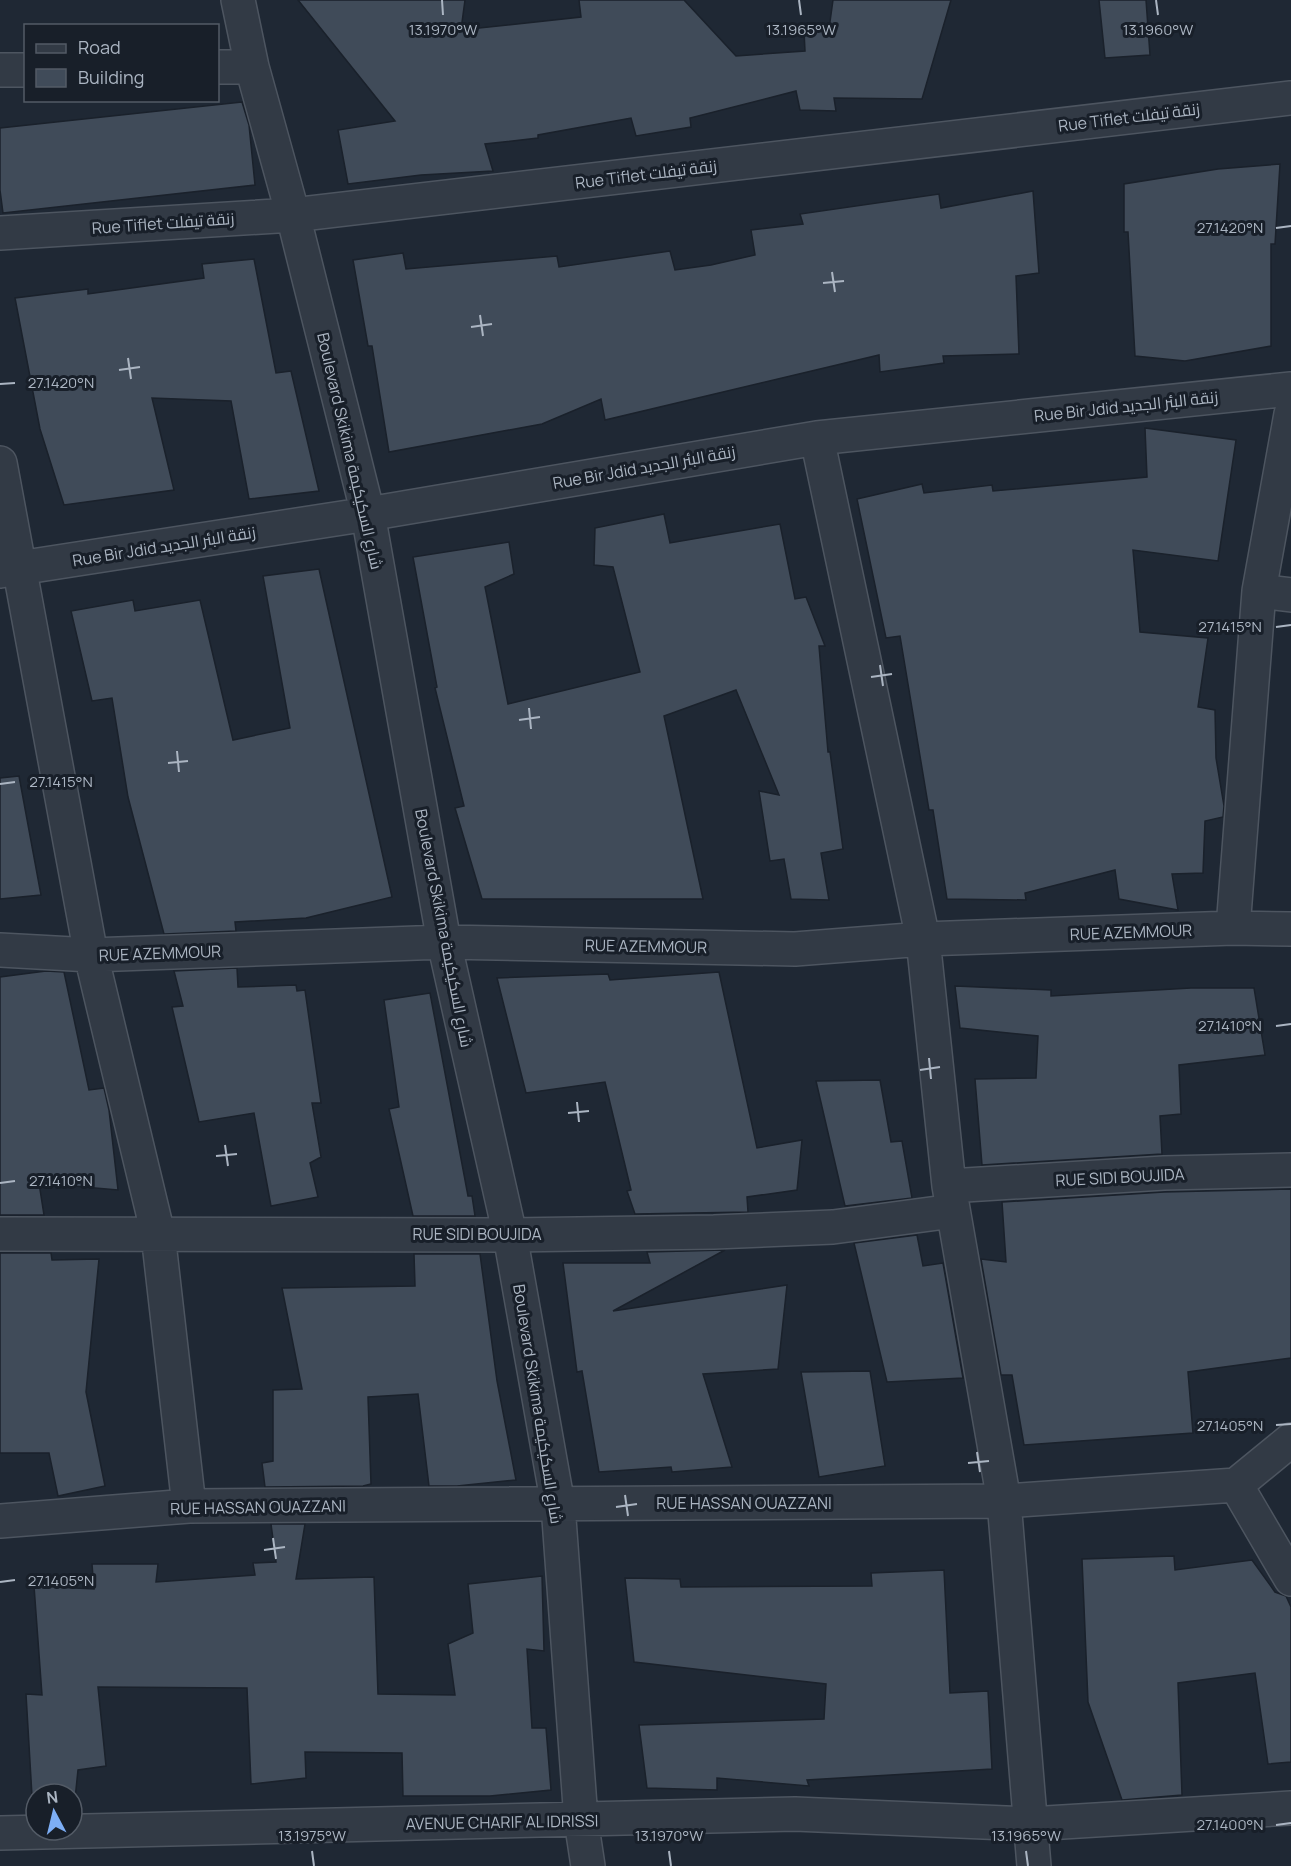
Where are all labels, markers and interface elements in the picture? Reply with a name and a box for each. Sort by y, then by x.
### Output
text: 13.1970°W [409,19,477,40]
text: 13.1965°W [766,19,836,40]
text: 13.1960°W [1123,19,1193,40]
legend [24,24,219,102]
text: Road [78,35,121,59]
text: Building [78,65,144,89]
street label: Rue Tiflet زنقة تيفلت [1057,97,1201,137]
street label: Rue Tiflet زنقة تيفلت [574,154,718,194]
street label: Rue Tiflet زنقة تيفلت [91,207,235,239]
text: 27.1420°N [1197,217,1263,238]
street label: Boulevard Skikima شارع السكيكيمة [311,330,388,572]
text: 27.1420°N [28,372,94,393]
street label: Rue Bir Jdid زنقة البئر الجديد [1033,385,1219,427]
street label: Rue Bir Jdid زنقة البئر الجديد [551,440,737,494]
street label: Rue Bir Jdid زنقة البئر الجديد [71,521,257,571]
text: 27.1415°N [1198,616,1262,637]
text: 27.1415°N [29,771,93,792]
street label: Boulevard Skikima شارع السكيكيمة [409,807,478,1049]
street label: RUE AZEMMOUR [1069,919,1193,945]
street label: RUE AZEMMOUR [585,934,707,958]
street label: RUE AZEMMOUR [98,940,222,966]
text: 27.1410°N [1198,1015,1262,1036]
street label: RUE SIDI BOUJIDA [1055,1163,1185,1191]
text: 27.1410°N [29,1170,93,1191]
street label: RUE SIDI BOUJIDA [412,1223,542,1245]
street label: Boulevard Skikima شارع السكيكيمة [507,1283,568,1526]
text: 27.1405°N [1197,1415,1263,1436]
street label: RUE HASSAN OUAZZANI [656,1492,832,1514]
street label: RUE HASSAN OUAZZANI [170,1494,346,1520]
text: 27.1405°N [28,1570,94,1591]
north arrow [24,1782,84,1842]
text: N [45,1785,59,1809]
street label: AVENUE CHARIF AL IDRISSI [406,1809,598,1835]
text: 27.1400°N [1196,1814,1264,1835]
text: 13.1975°W [278,1825,346,1846]
text: 13.1970°W [635,1825,703,1846]
text: 13.1965°W [991,1825,1061,1846]

